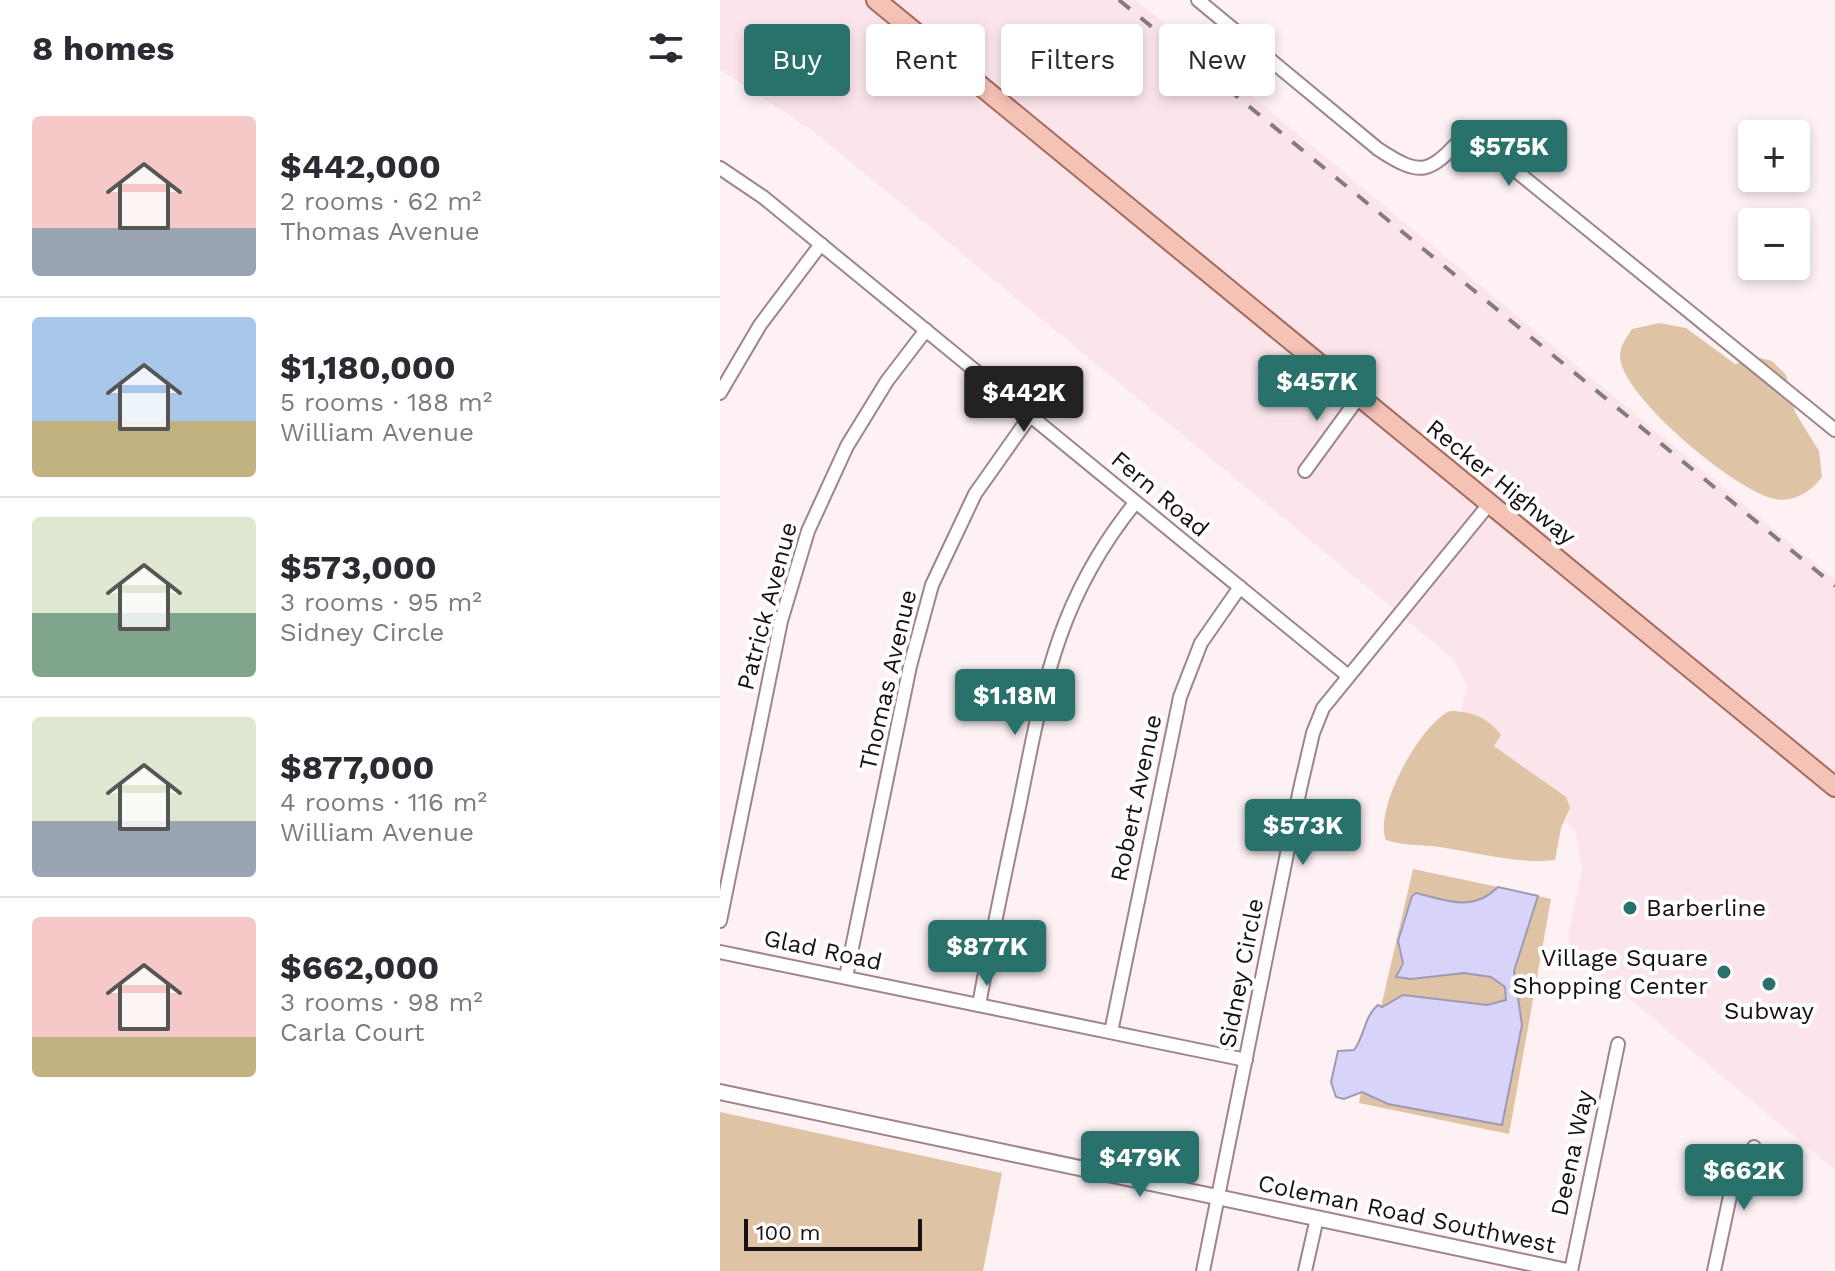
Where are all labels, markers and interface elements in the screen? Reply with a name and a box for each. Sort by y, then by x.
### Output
chip: Buy [744,24,850,96]
chip: Rent [866,24,985,96]
chip: Filters [1001,24,1143,96]
chip: New [1159,24,1275,96]
icon: filters [644,26,688,70]
text: 8 homes [32,28,174,68]
pin: $575K [1453,120,1565,188]
map controls [1738,120,1810,280]
button: + [1738,120,1810,192]
text: $575K [1469,131,1549,161]
text: $442,000 [280,146,441,186]
icon: home [96,148,192,244]
text: 2 rooms · 62 m² [280,186,482,216]
button: − [1738,208,1810,280]
text: Thomas Avenue [280,216,480,246]
text: $1,180,000 [280,347,456,387]
icon: home [96,349,192,445]
pin: $457K [1261,355,1373,423]
pin: $442K [968,366,1080,434]
text: $457K [1276,366,1358,396]
text: $442K [982,377,1066,407]
text: 5 rooms · 188 m² [280,387,492,417]
street label: Recker Highway [1421,413,1582,551]
text: William Avenue [280,417,474,447]
street label: Fern Road [1106,445,1214,543]
street label: Patrick Avenue [731,519,803,693]
text: $573,000 [280,547,437,587]
icon: home [96,549,192,645]
text: 3 rooms · 95 m² [280,587,482,617]
street label: Thomas Avenue [854,587,922,773]
text: Sidney Circle [280,617,444,647]
pin: $1.18M [950,669,1080,737]
text: $1.18M [973,680,1057,710]
street label: Robert Avenue [1105,712,1167,884]
text: $877,000 [280,747,434,787]
icon: home [96,749,192,845]
text: 4 rooms · 116 m² [280,787,487,817]
pin: $573K [1247,799,1359,867]
text: $573K [1263,810,1343,840]
text: William Avenue [280,817,474,847]
place label: Barberline [1646,894,1766,922]
street label: Sidney Circle [1213,896,1269,1050]
marker: Barberline [1621,899,1639,917]
pin: $877K [931,920,1043,988]
street label: Glad Road [761,924,885,976]
text: $877K [946,931,1028,961]
place label: Village Square Shopping Center [1512,944,1708,1000]
text: $662,000 [280,947,439,987]
icon: home [96,949,192,1045]
marker: Village Square Shopping Center [1715,963,1733,981]
marker: Subway [1760,975,1778,993]
text: 3 rooms · 98 m² [280,987,483,1017]
place label: Subway [1724,997,1815,1025]
text: Carla Court [280,1017,424,1047]
street label: Deena Way [1545,1087,1599,1218]
pin: $479K [1084,1131,1196,1199]
text: $479K [1099,1142,1181,1172]
pin: $662K [1688,1144,1800,1212]
text: $662K [1703,1155,1785,1185]
street label: Coleman Road Southwest [1255,1169,1559,1259]
scale bar [744,1215,922,1251]
text: 100 m [756,1220,820,1245]

